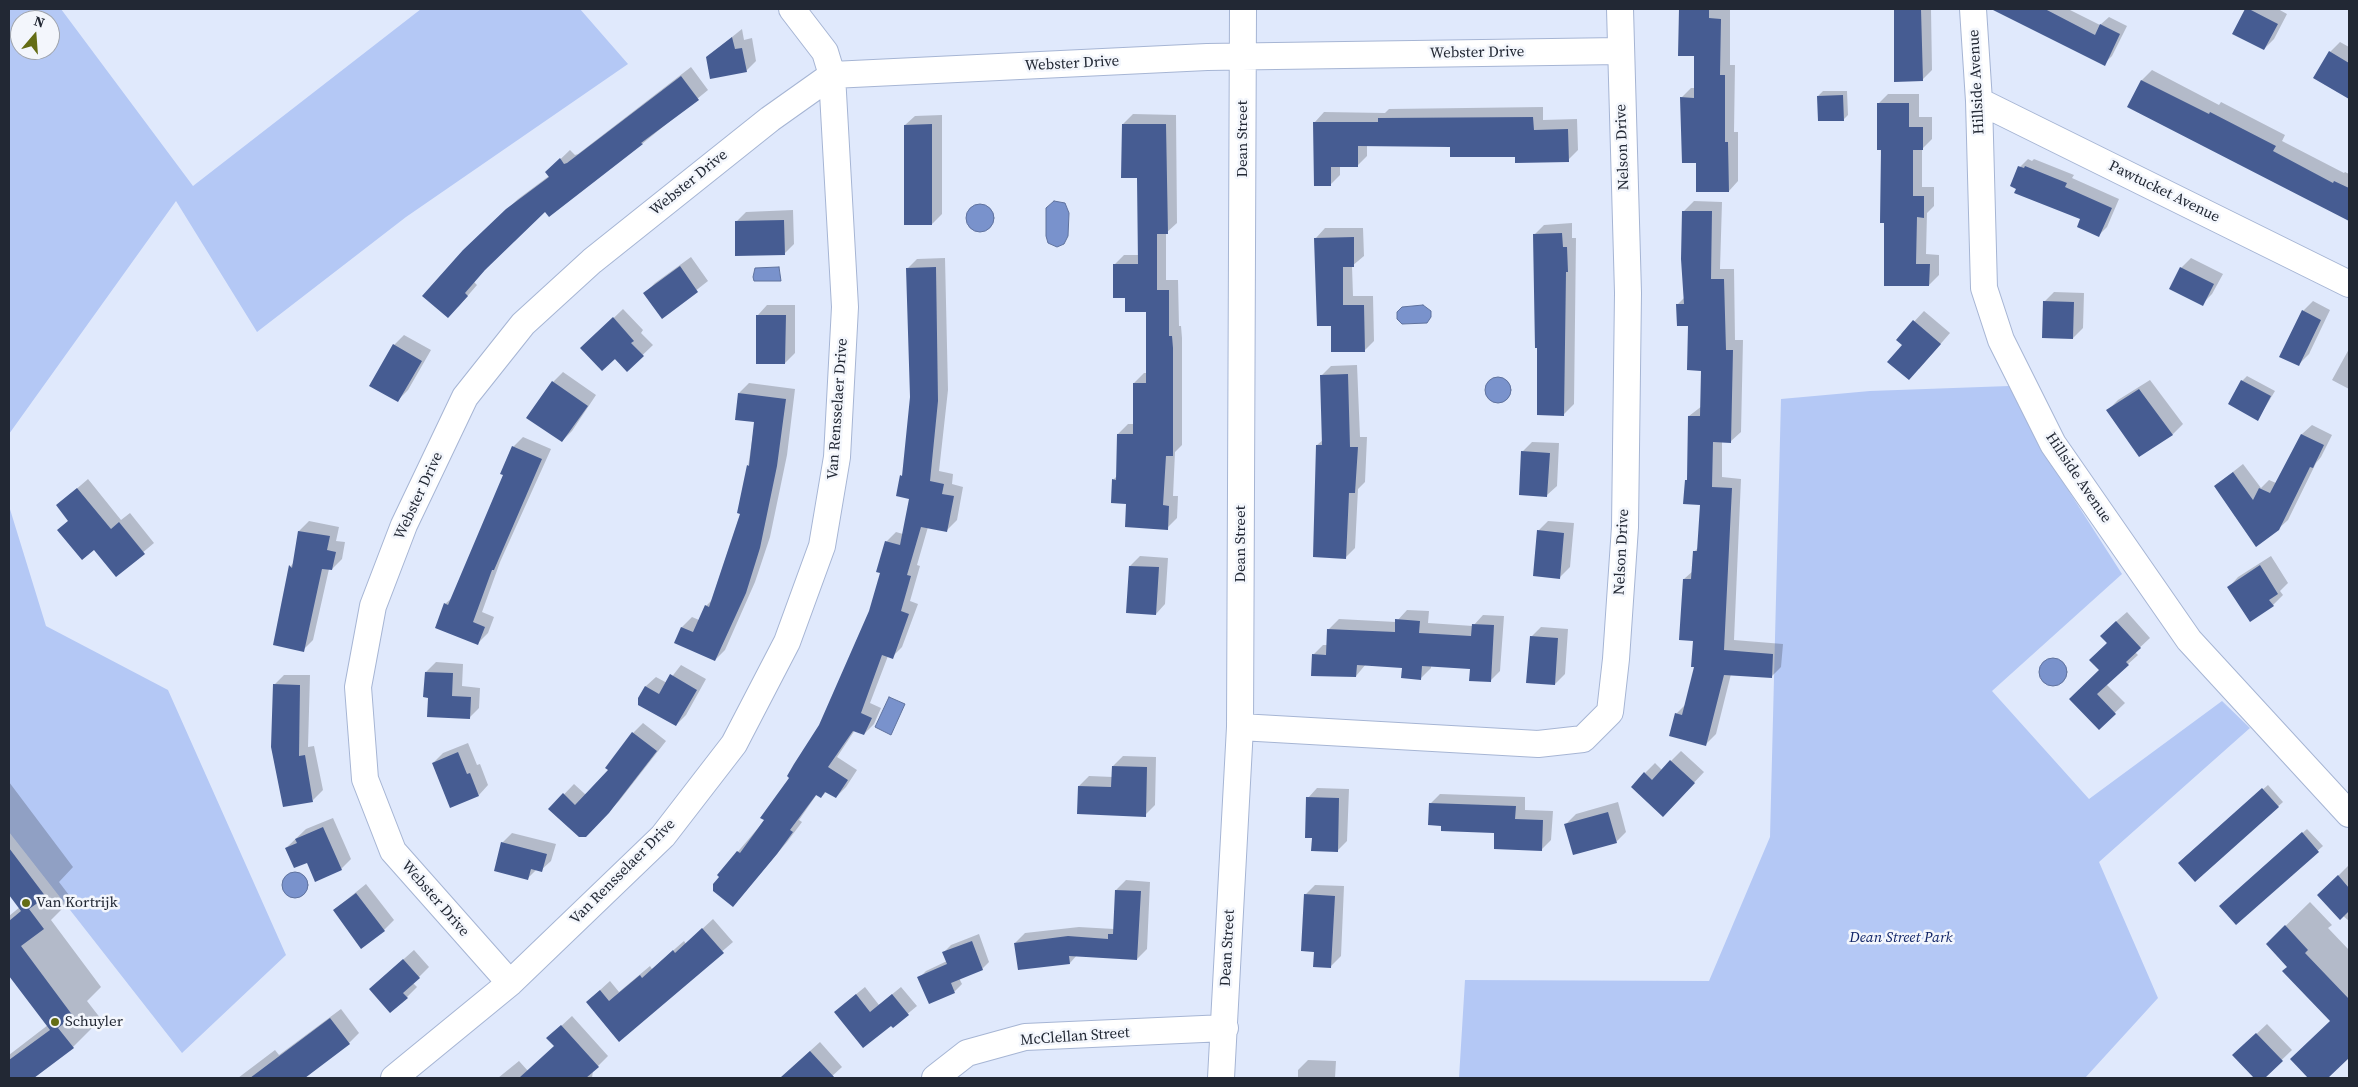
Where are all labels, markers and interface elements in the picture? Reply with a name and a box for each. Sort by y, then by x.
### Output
north arrow [10,10,60,60]
text: N [31,11,47,33]
street label: Hillside Avenue [1965,29,1989,135]
street label: Webster Drive [1430,43,1524,63]
street label: Webster Drive [1024,53,1120,75]
street label: Dean Street [1234,100,1252,178]
street label: Nelson Drive [1612,104,1634,190]
street label: Webster Drive [647,146,731,220]
street label: Pawtucket Avenue [2105,157,2223,227]
street label: Van Rensselaer Drive [824,338,852,480]
street label: Hillside Avenue [2041,429,2115,527]
street label: Webster Drive [391,449,447,543]
street label: Dean Street [1232,505,1250,583]
street label: Nelson Drive [1611,508,1633,596]
street label: Van Rensselaer Drive [567,816,679,928]
street label: Webster Drive [397,857,473,941]
place label: Van Kortrijk [36,894,118,912]
marker: Van Kortrijk [20,897,32,909]
street label: Dean Street [1217,909,1239,987]
park label: Dean Street Park [1849,929,1953,947]
place label: Schuyler [65,1013,123,1031]
marker: Schuyler [49,1016,61,1028]
street label: McClellan Street [1020,1024,1130,1050]

